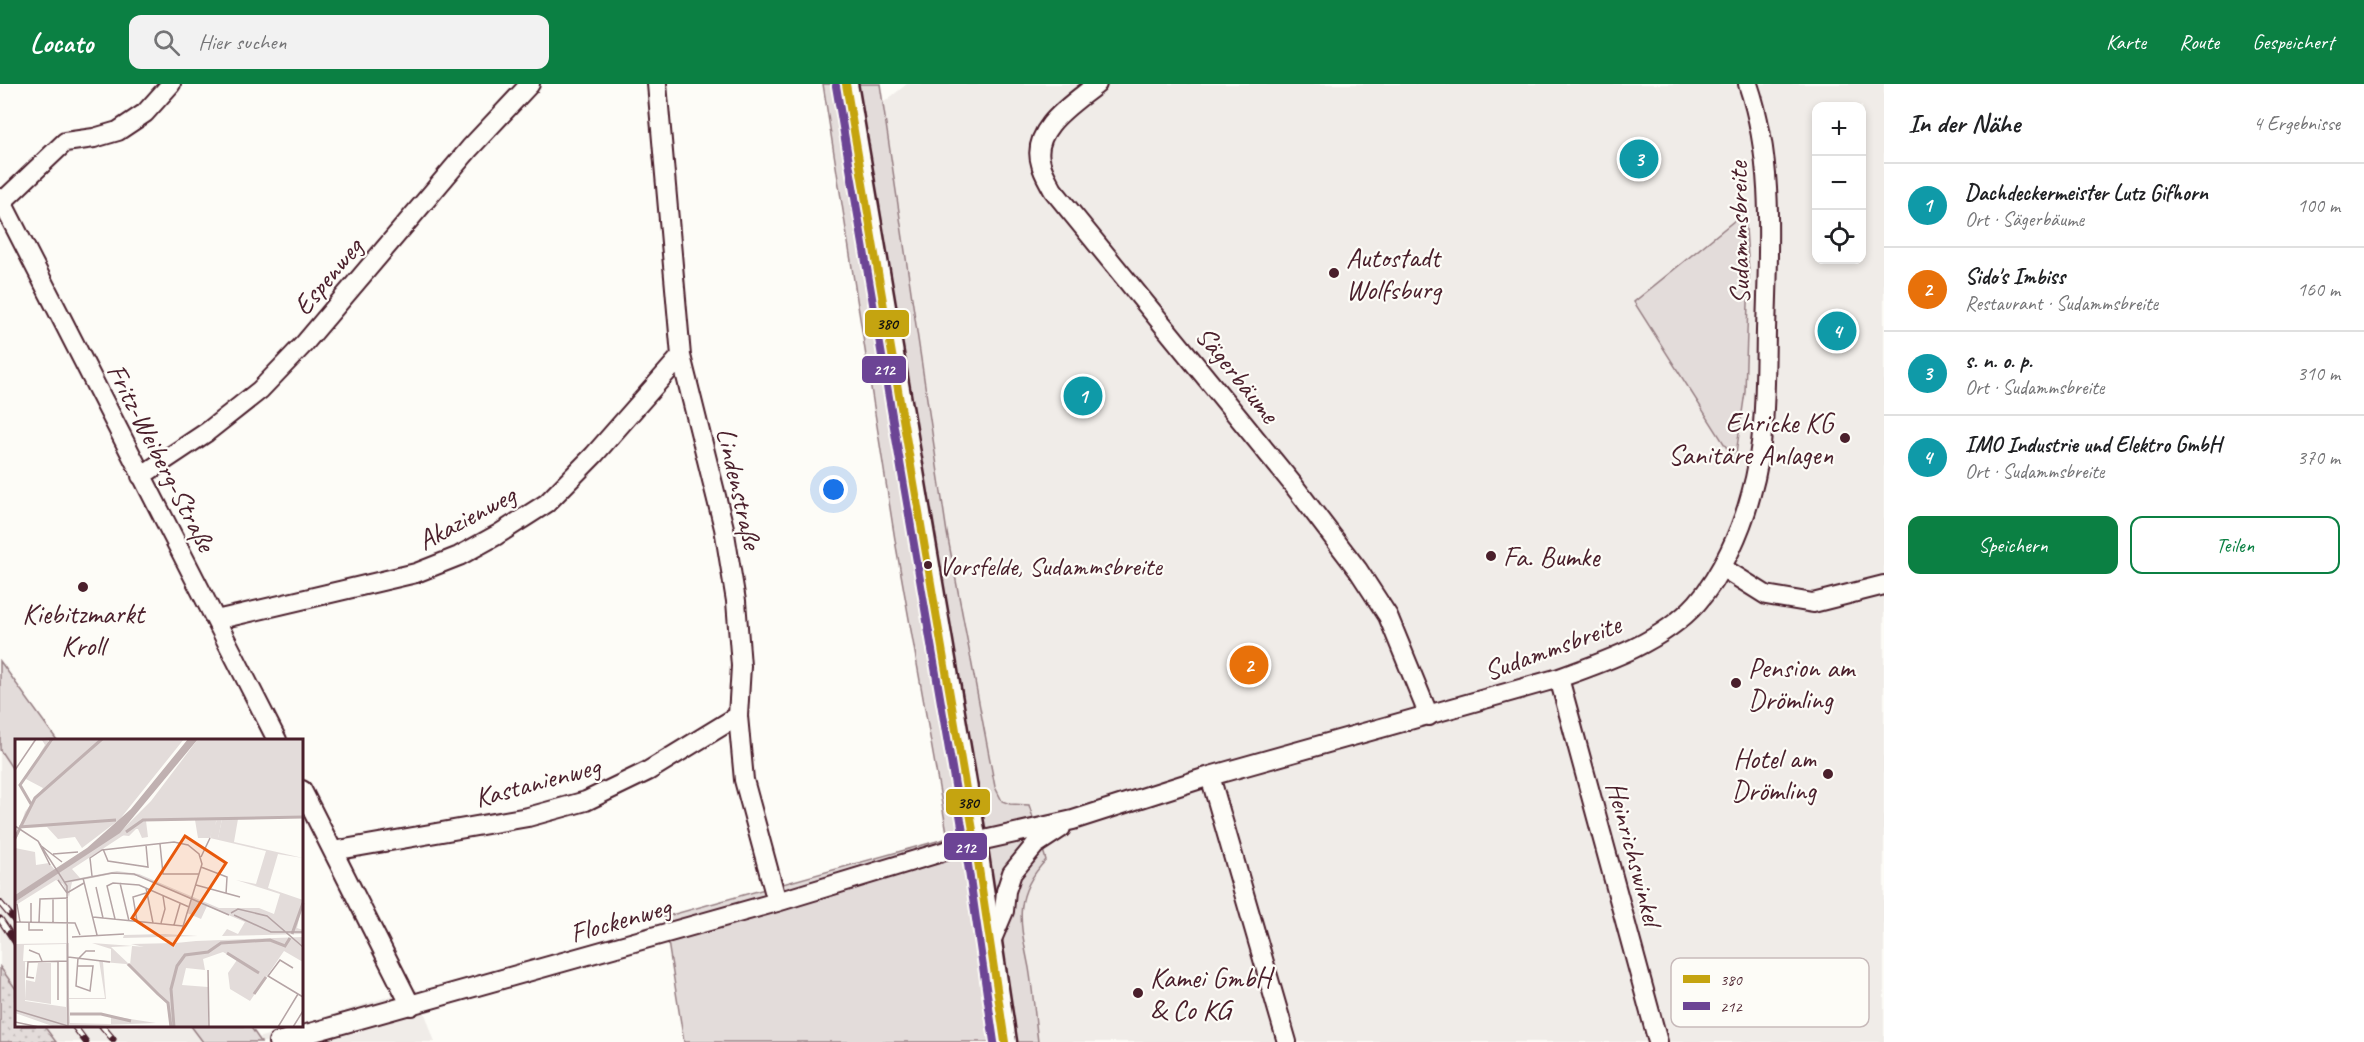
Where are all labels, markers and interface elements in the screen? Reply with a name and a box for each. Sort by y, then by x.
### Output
search box [129,15,549,69]
text: Locato [30,25,93,60]
icon: search [150,26,183,59]
text: Hier suchen [198,28,286,56]
text: Karte [2106,29,2146,55]
text: Route [2179,29,2219,55]
text: Gespeichert [2252,29,2334,55]
map controls [1812,102,1866,264]
button: + [1812,102,1866,156]
text: In der Nähe [1908,107,2020,140]
text: 4 Ergebnisse [2253,111,2340,136]
pin: 3 [1620,136,1658,182]
button: − [1812,156,1866,210]
street label: Sudammsbreite [1720,159,1757,305]
text: Dachdeckermeister Lutz Gifhorn [1965,179,2208,207]
text: 1 [1923,193,1932,218]
text: 100 m [2297,193,2340,218]
text: Ort · Sägerbäume [1965,207,2084,232]
button: locate [1812,210,1866,264]
street label: Espenweg [285,229,371,322]
place label: Autostadt Wolfsburg [1346,240,1443,307]
text: Sido's Imbiss [1965,263,2065,291]
marker: Autostadt Wolfsburg [1327,266,1341,280]
text: 2 [1923,277,1932,302]
text: 160 m [2297,277,2340,302]
text: Restaurant · Sudammsbreite [1965,291,2158,316]
pin: 4 [1818,308,1856,354]
line badge: 380 [864,309,910,338]
text: 380 [876,314,900,334]
street label: Sägerbäume [1188,319,1288,431]
text: s. n. o. p. [1965,347,2032,375]
line badge: 212 [861,355,907,384]
street label: Fritz-Weiberg-Straße [99,357,225,559]
text: 212 [873,360,897,380]
text: 3 [1923,361,1932,386]
text: 310 m [2297,361,2340,386]
pin: 1 [1064,374,1102,418]
text: Ort · Sudammsbreite [1965,375,2104,400]
place label: Ehricke KG Sanitäre Anlagen [1668,405,1836,472]
street label: Lindenstraße [709,424,771,554]
marker: Ehricke KG Sanitäre Anlagen [1838,431,1852,445]
text: IMO Industrie und Elektro GmbH [1965,431,2221,459]
text: 4 [1923,445,1932,470]
text: 370 m [2297,445,2340,470]
text: Ort · Sudammsbreite [1965,459,2104,484]
your location [819,475,848,504]
street label: Akazienweg [411,476,523,558]
button: Speichern [1908,516,2118,574]
button: Teilen [2130,516,2340,574]
place label: Fa. Bumke [1503,539,1601,574]
marker: Fa. Bumke [1484,549,1498,563]
place label: Vorsfelde, Sudammsbreite [939,550,1163,583]
marker: Vorsfelde, Sudammsbreite [922,559,934,571]
marker: Kiebitzmarkt Kroll [76,580,90,594]
place label: Kiebitzmarkt Kroll [22,596,146,663]
street label: Sudammsbreite [1479,606,1627,688]
pin: 2 [1230,642,1268,688]
place label: Pension am Drömling [1748,650,1856,717]
marker: Pension am Drömling [1729,676,1743,690]
inset map [15,739,303,1027]
place label: Hotel am Drömling [1731,741,1817,808]
street label: Kastanienweg [471,747,606,815]
marker: Hotel am Drömling [1821,767,1835,781]
street label: Heinrichswinkel [1599,777,1672,934]
line badge: 380 [945,788,991,816]
text: 380 [957,793,981,813]
line badge: 212 [943,832,988,861]
text: 212 [954,838,978,858]
street label: Flockenweg [566,888,677,951]
legend [1671,958,1869,1027]
place label: Kamei GmbH & Co KG [1150,960,1275,1027]
text: 380 [1720,970,1743,990]
marker: Kamei GmbH & Co KG [1131,986,1145,1000]
text: 212 [1720,997,1743,1017]

